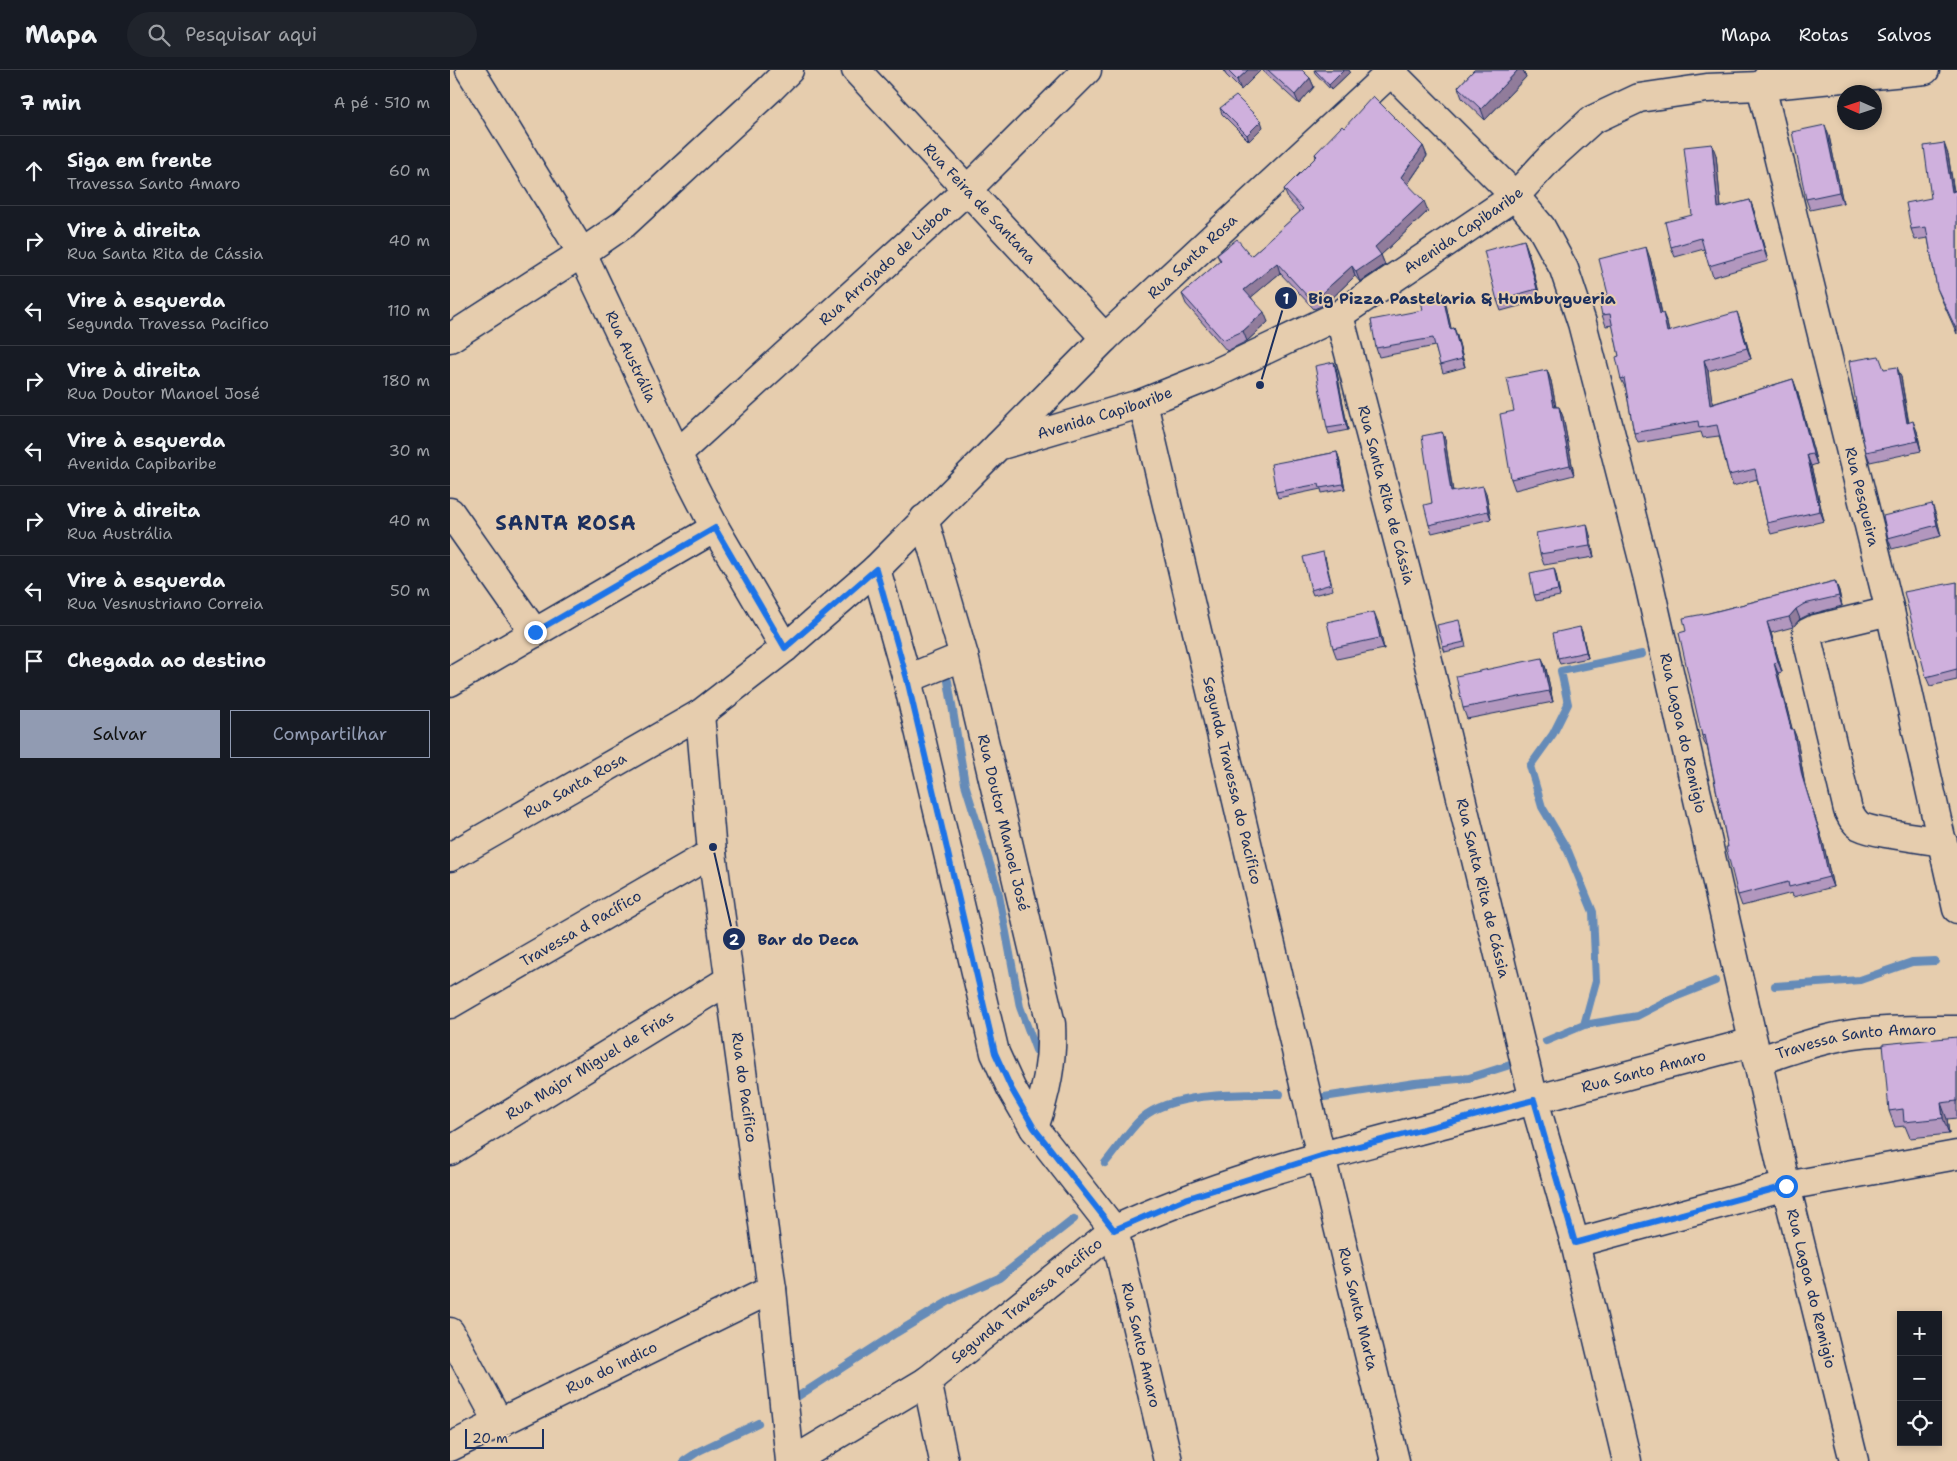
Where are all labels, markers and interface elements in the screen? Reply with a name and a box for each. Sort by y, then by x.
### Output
search box [127,12,477,57]
text: Mapa [25,19,97,51]
icon: search [145,21,173,49]
text: Pesquisar aqui [185,22,317,47]
text: Mapa [1721,23,1771,47]
text: Rotas [1799,23,1849,47]
text: Salvos [1877,23,1932,47]
north arrow [1837,85,1882,130]
text: 7 min [20,89,81,117]
text: A pé · 510 m [334,92,430,113]
street label: Rua Feira de Santana [919,139,1041,268]
text: Siga em frente [67,148,212,173]
icon: ahead [20,157,48,185]
text: 60 m [389,160,430,181]
text: Travessa Santo Amaro [67,173,240,194]
street label: Avenida Capibaribe [1400,183,1528,278]
street label: Rua Arrojado de Lisboa [815,199,955,330]
street label: Rua Santa Rosa [1143,210,1242,303]
text: Vire à direita [67,218,200,243]
icon: right [20,227,48,255]
text: 40 m [388,230,430,251]
text: Rua Santa Rita de Cássia [67,243,263,264]
callout: Big Pizza Pastelaria & Humburgueria [1273,283,1626,314]
text: Vire à esquerda [67,288,225,313]
text: Big Pizza Pastelaria & Humburgueria [1308,288,1616,309]
text: 1 [1283,289,1290,309]
icon: left [20,297,48,325]
text: 110 m [387,300,430,321]
street label: Rua Austrália [601,307,661,406]
text: Segunda Travessa Pacifico [67,313,269,334]
text: Vire à direita [67,358,200,383]
icon: right [20,367,48,395]
text: 180 m [382,370,430,391]
street label: Avenida Capibaribe [1035,382,1175,444]
text: Rua Doutor Manoel José [67,383,260,404]
street label: Rua Santa Rita de Cássia [1353,403,1419,587]
text: Vire à esquerda [67,428,225,453]
icon: left [20,437,48,465]
text: 30 m [389,440,430,461]
street label: Rua Pesqueira [1840,445,1884,549]
text: Avenida Capibaribe [67,453,217,474]
text: Vire à direita [67,498,200,523]
icon: right [20,507,48,535]
text: 40 m [388,510,430,531]
district label: SANTA ROSA [495,510,637,536]
text: Rua Austrália [67,523,173,544]
text: Vire à esquerda [67,568,225,593]
icon: left [20,577,48,605]
text: 50 m [390,580,430,601]
text: Rua Vesnustriano Correia [67,593,263,614]
route end [524,621,547,644]
icon: arrive [20,647,48,675]
text: Chegada ao destino [67,648,266,673]
street label: Rua Lagoa do Remigio [1655,651,1711,815]
street label: Segunda Travessa do Pacifico [1198,675,1267,887]
button: Salvar [20,710,220,758]
button: Compartilhar [230,710,430,758]
street label: Rua Doutor Manoel José [973,732,1034,913]
street label: Rua Santa Rosa [520,748,631,823]
street label: Rua Santa Rita de Cássia [1452,796,1514,981]
street label: Travessa d Pacífico [516,886,645,971]
callout: Bar do Deca [722,924,868,955]
text: Bar do Deca [757,929,859,950]
text: 2 [729,930,740,950]
street label: Rua Major Miguel de Frias [502,1006,678,1125]
street label: Travessa Santo Amaro [1773,1020,1936,1064]
street label: Rua do Pacifico [727,1031,762,1144]
street label: Rua Santo Amaro [1579,1045,1708,1097]
route start [1775,1175,1798,1198]
street label: Rua Lagoa do Remigio [1782,1207,1841,1370]
street label: Segunda Travessa Pacifico [947,1233,1107,1368]
street label: Rua Santa Marta [1334,1245,1383,1373]
street label: Rua Santo Amaro [1117,1281,1165,1410]
map controls [1897,1311,1942,1446]
button: + [1897,1311,1942,1356]
street label: Rua do indico [563,1337,661,1399]
button: − [1897,1356,1942,1401]
button: locate [1897,1401,1942,1446]
scale bar [465,1426,544,1449]
text: 20 m [472,1429,508,1447]

